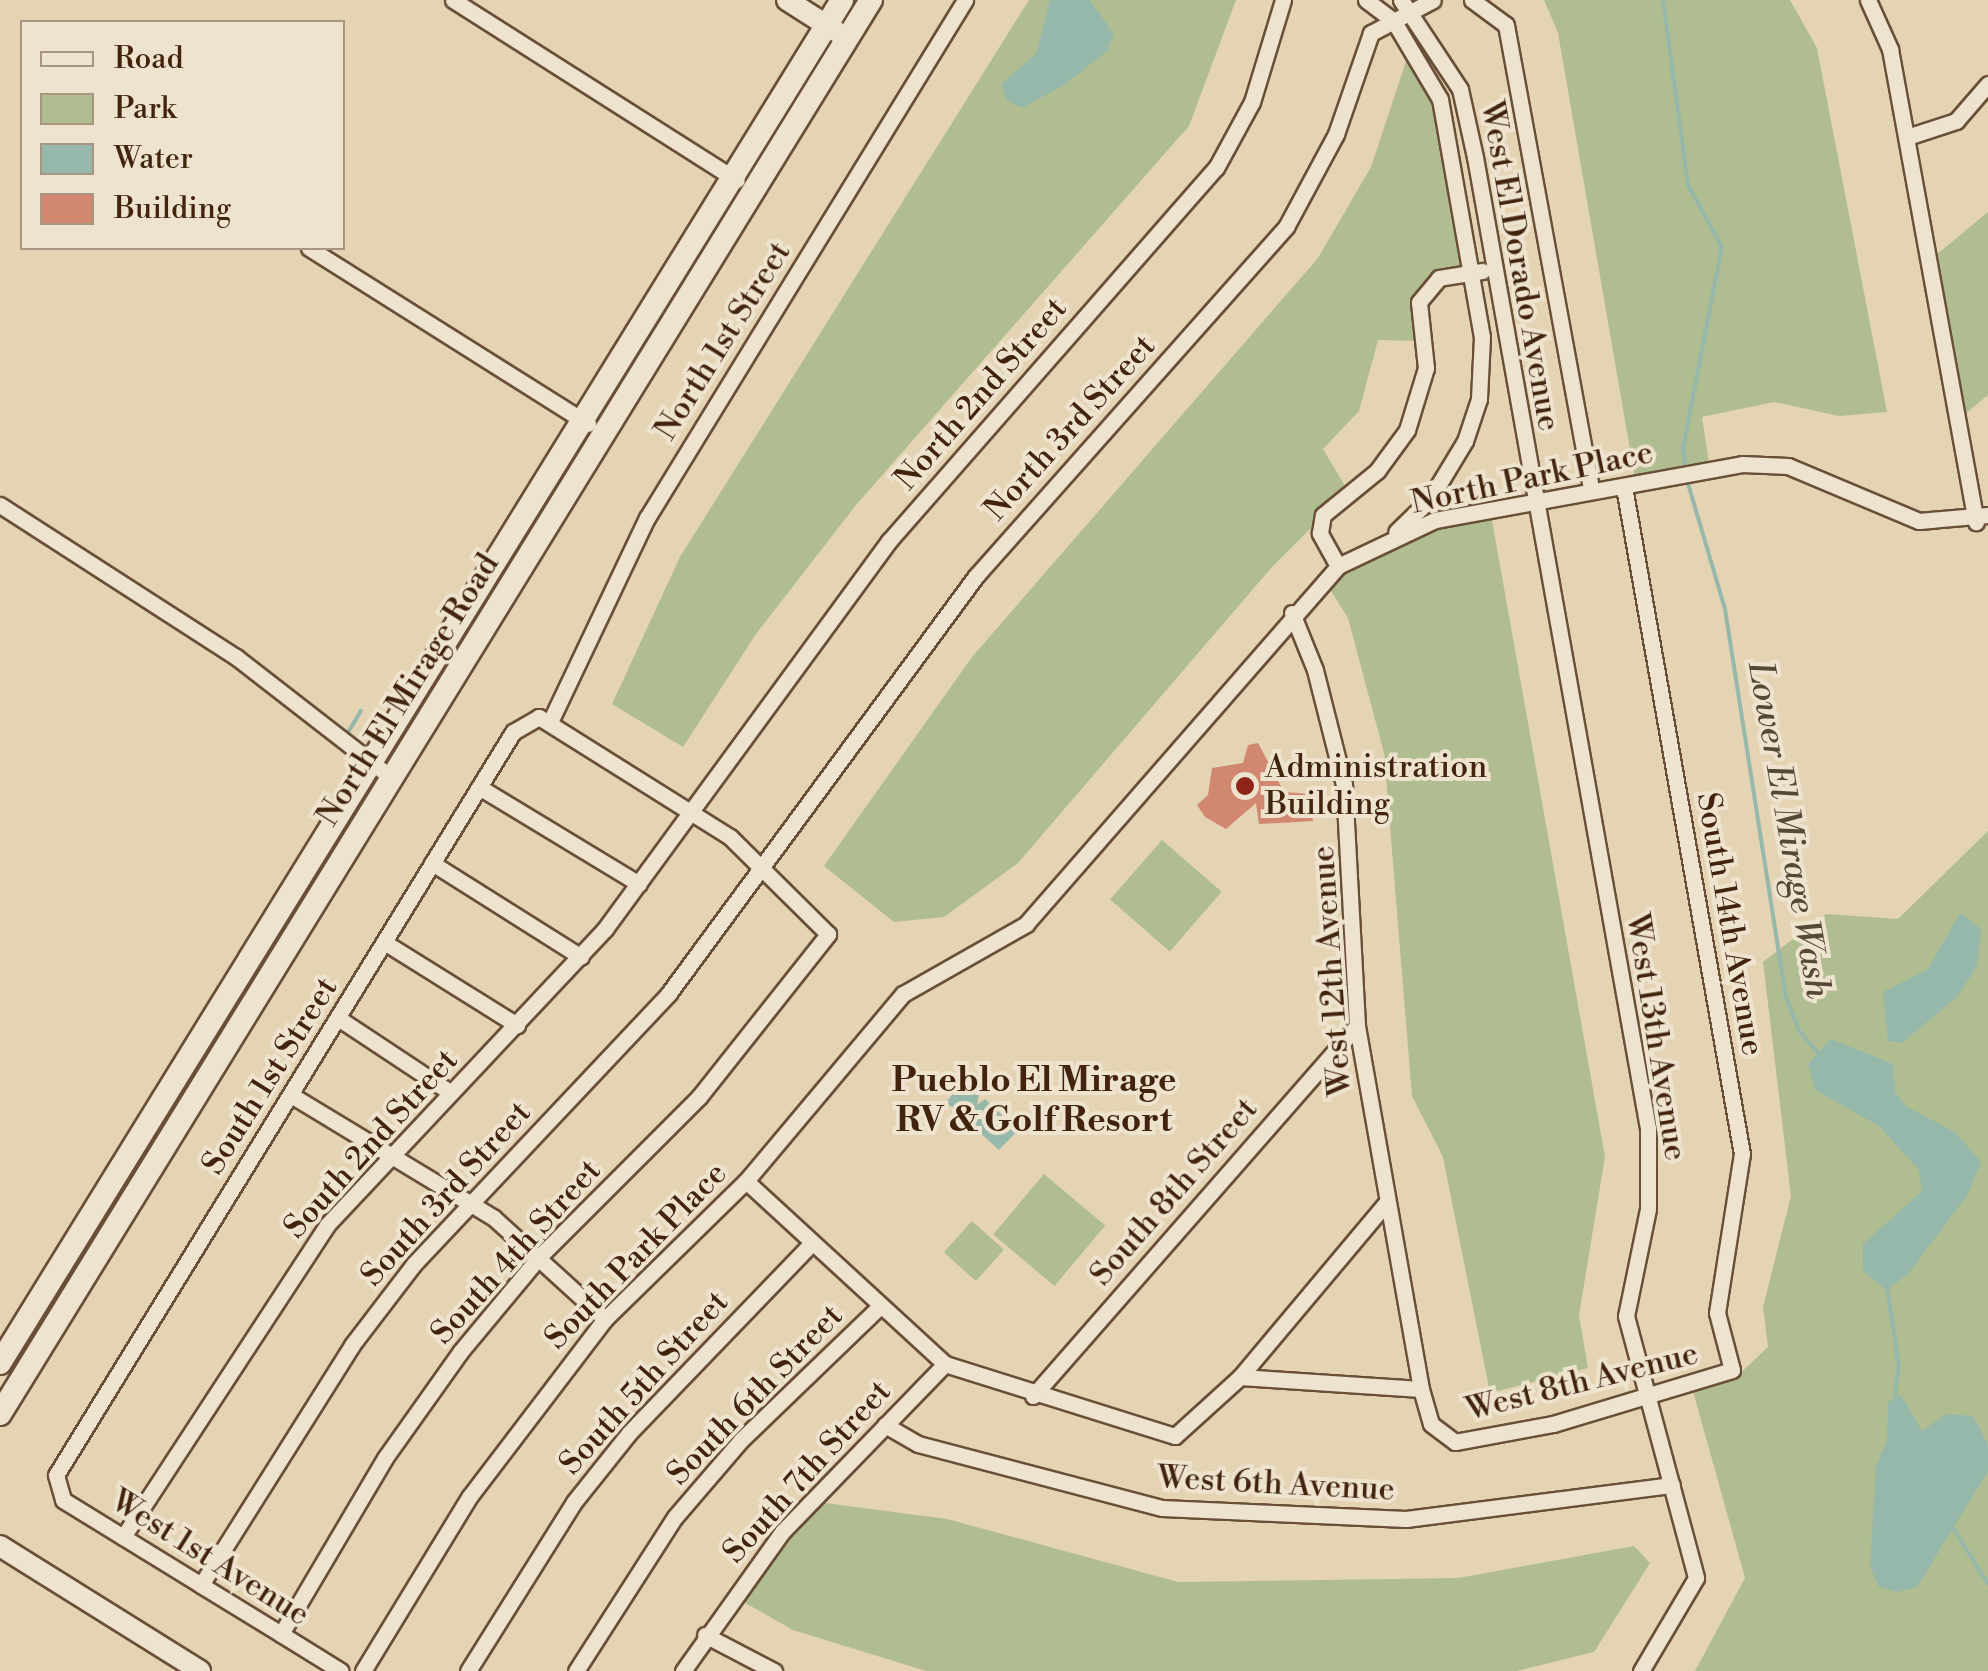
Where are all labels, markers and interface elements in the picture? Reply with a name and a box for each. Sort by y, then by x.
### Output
legend [20,20,345,250]
text: Road [114,40,184,78]
text: Park [114,90,176,128]
street label: West El Dorado Avenue [1472,98,1568,434]
text: Water [114,140,193,178]
text: Building [114,190,231,228]
street label: North 1st Street [647,235,799,447]
street label: North 2nd Street [887,290,1075,498]
street label: North 3rd Street [977,327,1163,529]
street label: North Park Place [1407,434,1657,522]
street label: North El Mirage Road [309,547,507,833]
water label: Lower El Mirage Wash [1738,659,1838,1001]
place label: Administration Building [1265,749,1487,824]
marker: Administration Building [1234,775,1256,797]
street label: South 14th Avenue [1688,790,1772,1058]
street label: West 12th Avenue [1304,845,1360,1097]
street label: West 13th Avenue [1618,911,1694,1163]
street label: South 1st Street [194,970,346,1182]
street label: South 2nd Street [276,1042,466,1246]
district label: Pueblo El Mirage RV & Golf Resort [892,1060,1176,1142]
street label: South 8th Street [1082,1090,1266,1294]
street label: South 3rd Street [353,1094,539,1294]
street label: South 4th Street [423,1152,609,1352]
street label: South Park Place [537,1155,735,1357]
street label: South 5th Street [551,1283,737,1483]
street label: South 6th Street [659,1297,851,1493]
street label: West 8th Avenue [1462,1335,1702,1429]
street label: South 7th Street [715,1373,899,1571]
street label: West 6th Avenue [1156,1459,1396,1509]
street label: West 1st Avenue [104,1482,316,1634]

